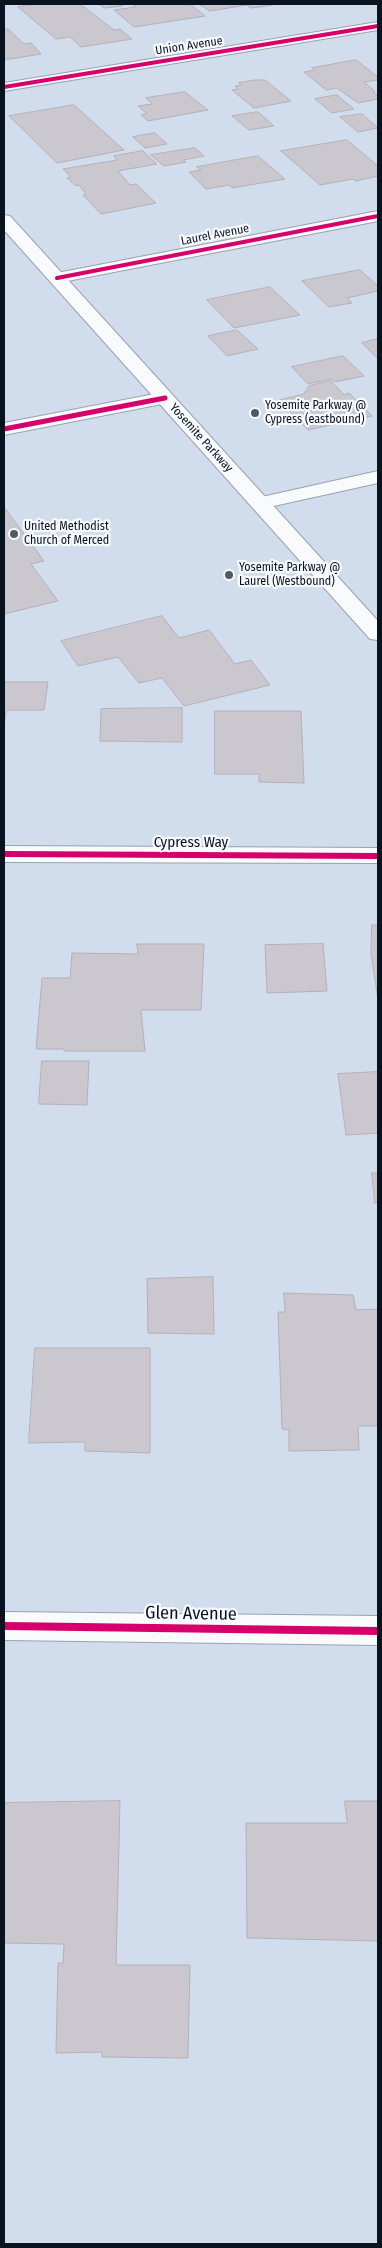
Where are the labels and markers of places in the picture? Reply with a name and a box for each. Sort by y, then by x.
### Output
place label: Yosemite Parkway @ Cypress (eastbound) [265,399,366,427]
marker: Yosemite Parkway @ Cypress (eastbound) [249,407,261,419]
place label: United Methodist Church of Merced [24,520,109,548]
marker: United Methodist Church of Merced [8,528,20,540]
place label: Yosemite Parkway @ Laurel (Westbound) [239,561,340,589]
marker: Yosemite Parkway @ Laurel (Westbound) [223,569,235,581]

